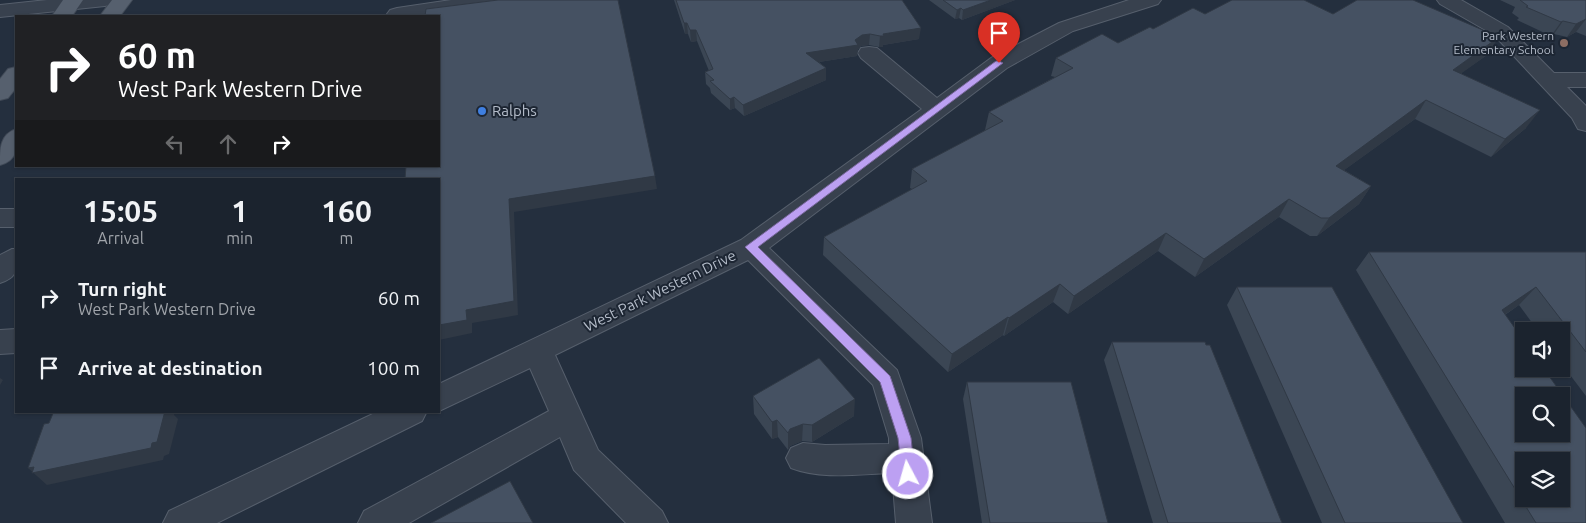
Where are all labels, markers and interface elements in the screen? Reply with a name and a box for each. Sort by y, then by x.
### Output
pin [978,12,1020,63]
icon: arrive [985,19,1013,47]
place label: Park Western Elementary School [1454,29,1554,56]
icon: right [35,35,100,100]
text: 60 m [118,35,196,75]
marker: Park Western Elementary School [1558,37,1570,49]
text: West Park Western Drive [118,76,363,101]
place label: Ralphs [492,102,537,119]
marker: Ralphs [476,105,488,117]
icon: left [161,130,189,158]
icon: ahead [214,130,242,158]
icon: right [267,130,295,158]
text: 15:05 [83,194,158,228]
text: 1 [231,194,248,228]
text: 160 [321,194,372,228]
text: Arrival [97,229,144,247]
text: min [226,229,253,247]
text: m [340,229,353,247]
street label: West Park Western Drive [581,246,738,335]
text: Turn right [78,278,166,300]
icon: right [35,284,63,312]
text: 60 m [378,287,420,309]
text: West Park Western Drive [78,300,256,318]
map controls [1515,322,1570,507]
button: sound [1515,322,1570,377]
icon: arrive [35,354,63,382]
text: Arrive at destination [78,357,263,379]
text: 100 m [367,357,420,379]
button: search [1515,387,1570,442]
position arrow [881,447,933,499]
button: layers [1515,452,1570,507]

